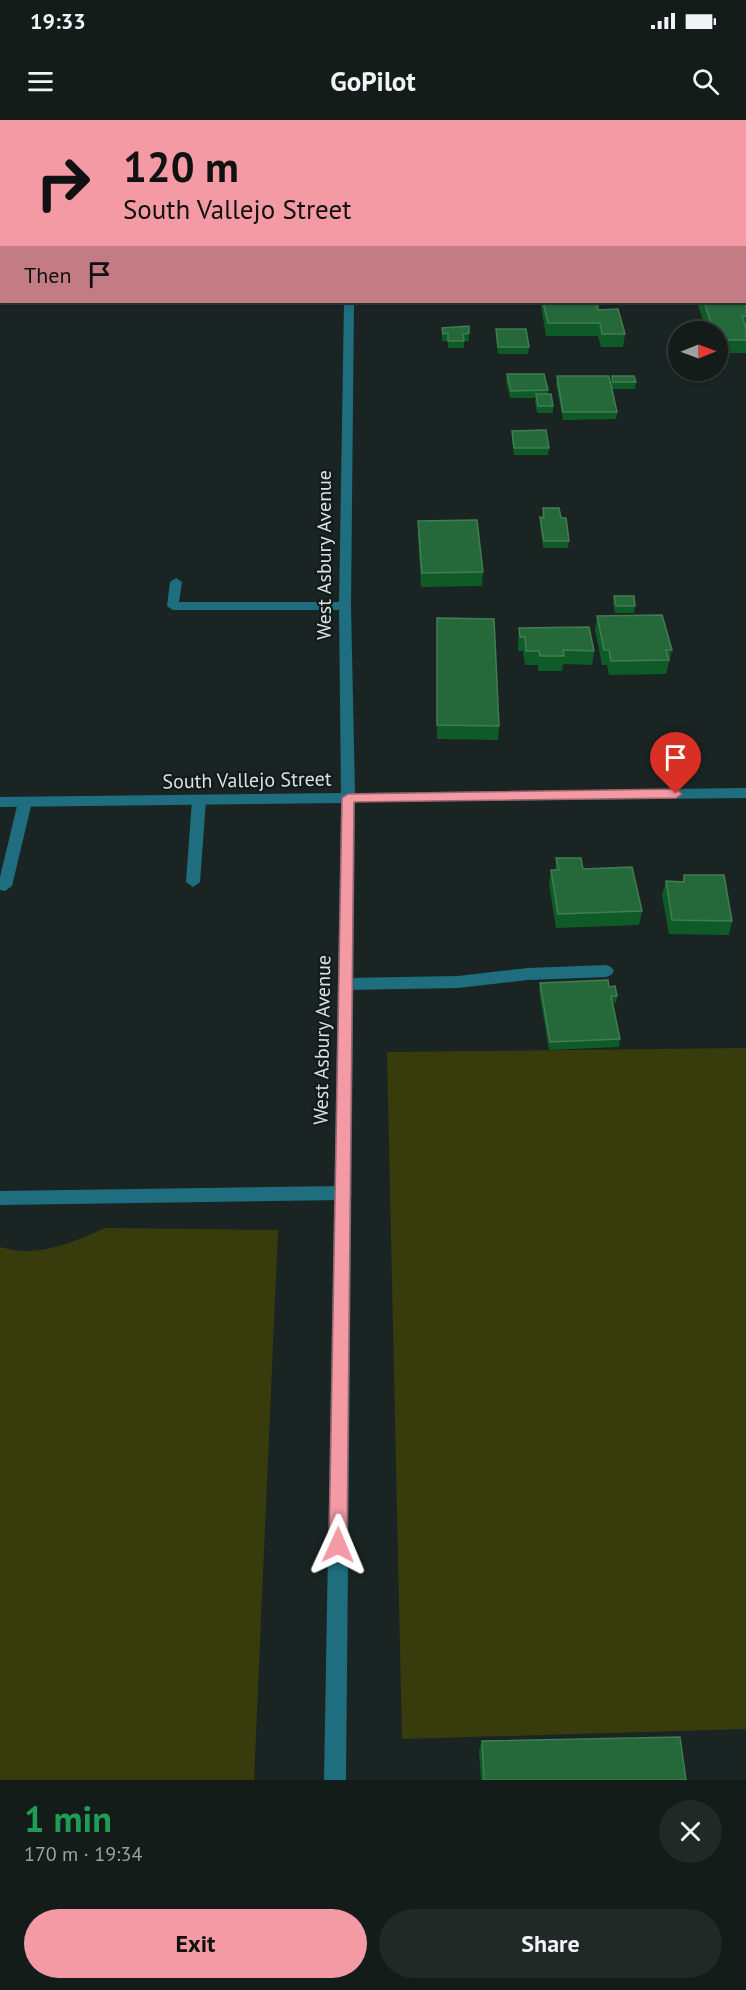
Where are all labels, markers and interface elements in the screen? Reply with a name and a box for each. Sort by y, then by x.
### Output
text: 19:33 [30,7,86,35]
text: GoPilot [330,64,416,98]
icon: menu [24,65,57,98]
icon: search [689,65,722,98]
text: 120 m [123,139,239,194]
icon: right [24,144,102,222]
text: South Vallejo Street [123,192,351,226]
icon: arrive [83,258,116,291]
text: Then [24,261,71,289]
north arrow [668,321,728,381]
map controls [668,321,728,381]
street label: West Asbury Avenue [311,470,337,640]
pin [650,732,701,794]
icon: arrive [659,741,692,774]
street label: South Vallejo Street [162,766,332,794]
street label: West Asbury Avenue [308,955,336,1125]
position arrow [306,1513,370,1577]
text: 1 min [24,1795,112,1842]
button: close [659,1800,722,1863]
text: 170 m · 19:34 [24,1841,142,1867]
button: Exit [24,1909,367,1978]
button: Share [379,1909,722,1978]

